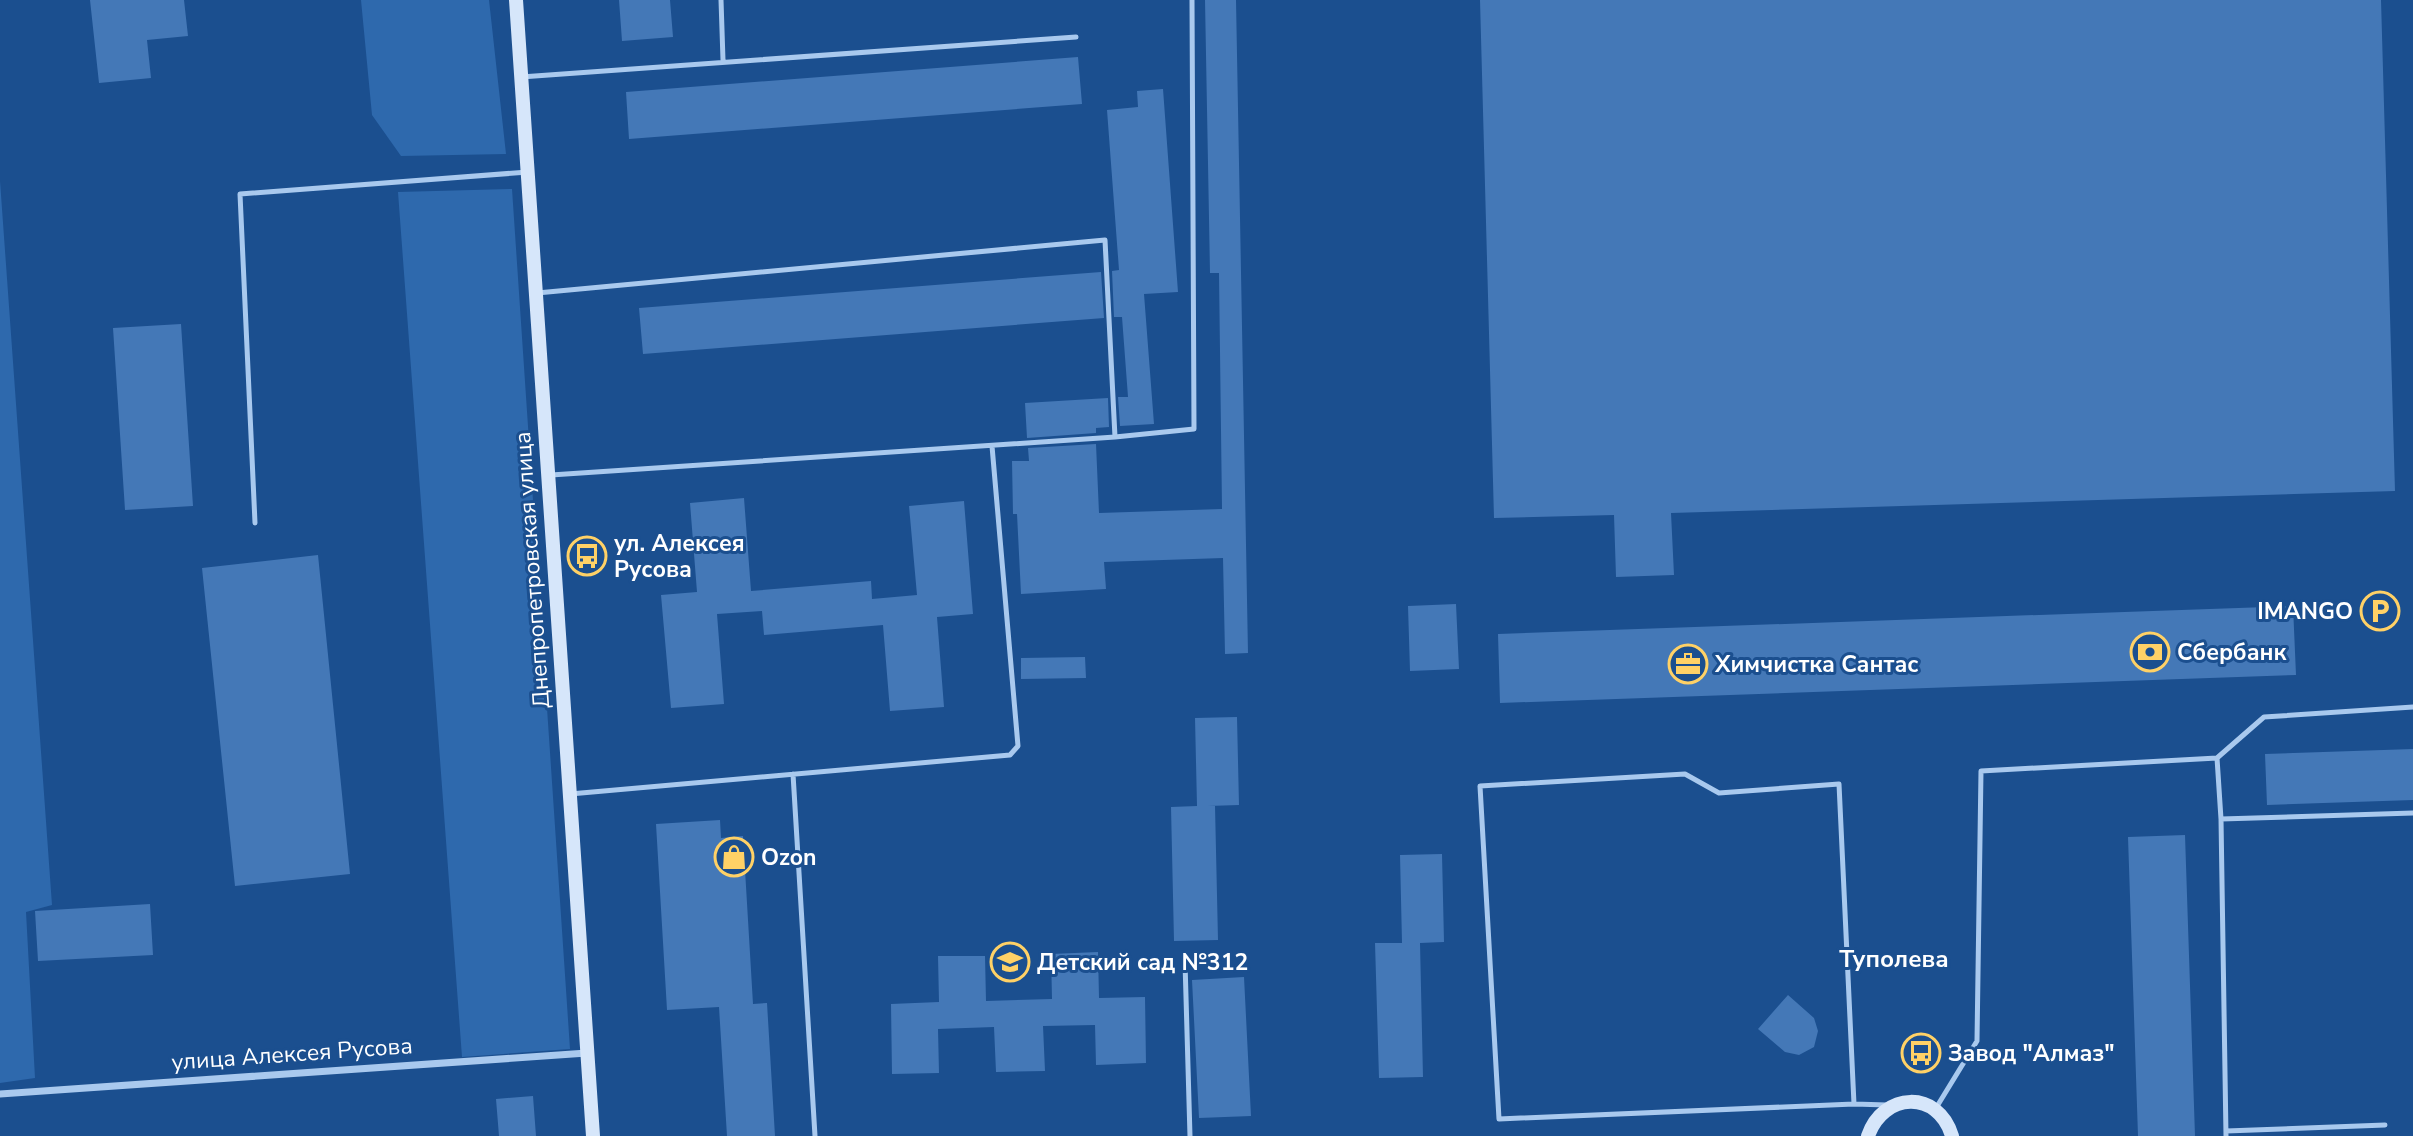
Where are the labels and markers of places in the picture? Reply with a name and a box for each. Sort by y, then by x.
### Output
place label: ул. Алексея Русова [614,528,745,585]
bus stop icon: ул. Алексея Русова [566,535,608,577]
parking icon: IMANGO [2359,590,2401,632]
place label: IMANGO [2257,596,2353,627]
bank icon: Сбербанк [2129,631,2171,673]
place label: Сбербанк [2177,637,2287,668]
office icon: Химчистка Сантас [1667,643,1709,685]
place label: Химчистка Сантас [1714,649,1918,680]
shop icon: Ozon [713,836,755,878]
place label: Ozon [761,842,816,873]
school or university icon: Детский сад №312 [989,941,1031,983]
place label: Детский сад №312 [1037,947,1248,978]
bus stop icon: Завод "Алмаз" [1900,1032,1942,1074]
place label: Завод "Алмаз" [1948,1038,2115,1069]

